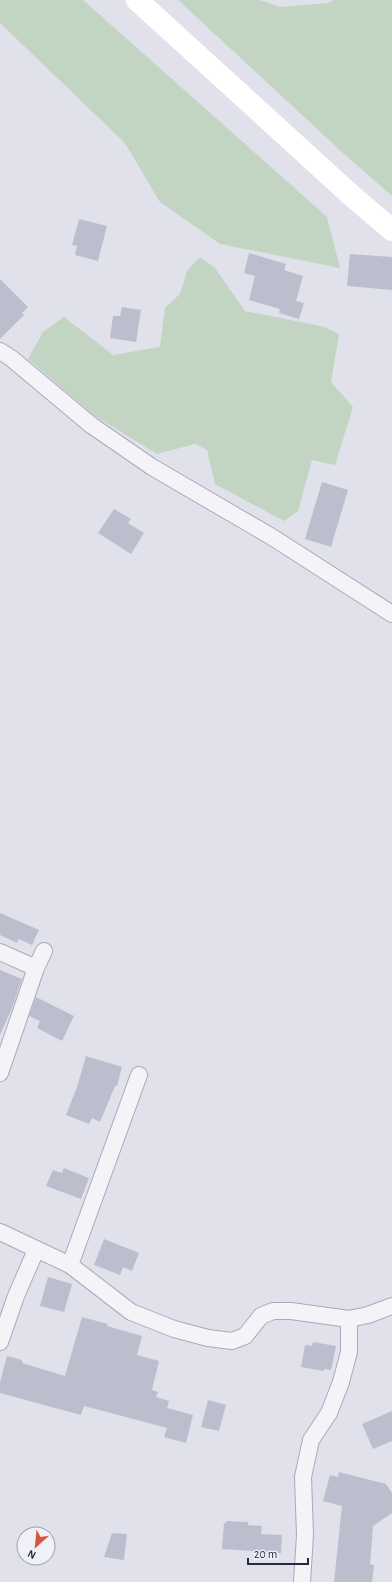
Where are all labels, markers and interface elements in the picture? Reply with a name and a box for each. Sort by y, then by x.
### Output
north arrow [16,1526,56,1566]
scale bar [248,1540,308,1566]
text: N [26,1548,38,1561]
text: 20 m [254,1548,277,1560]

